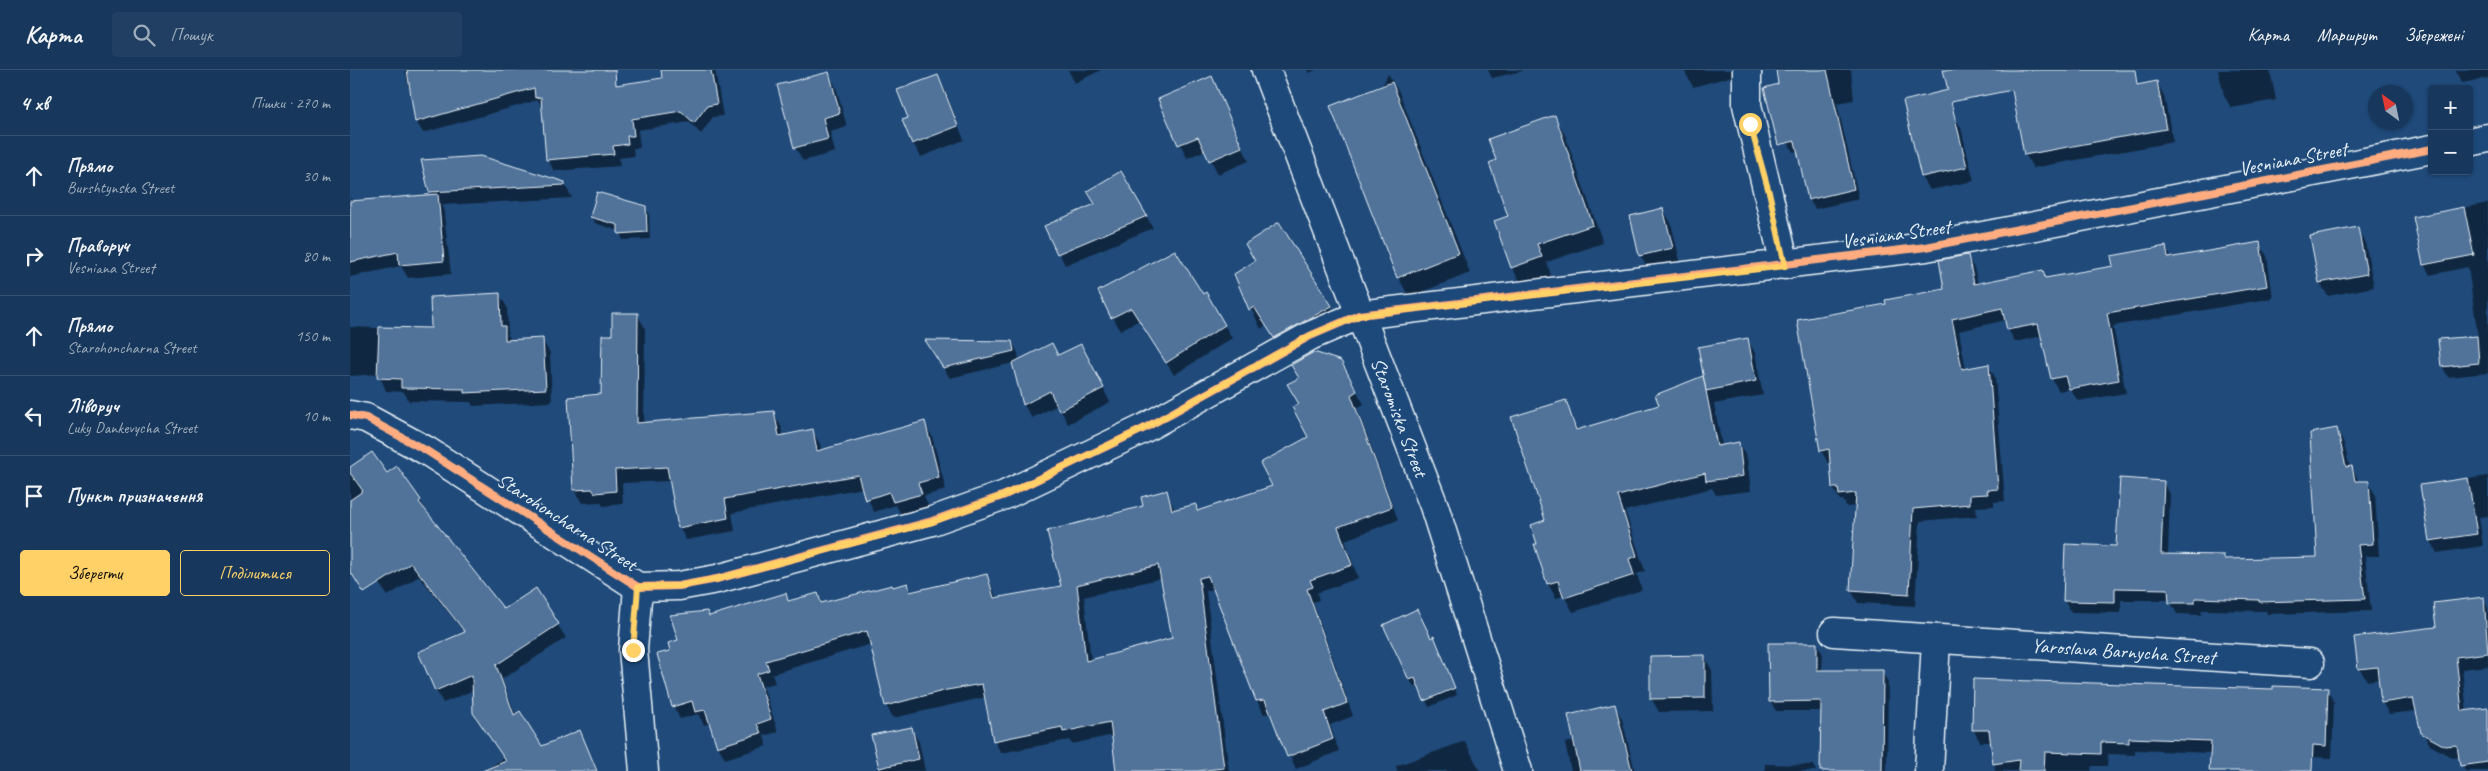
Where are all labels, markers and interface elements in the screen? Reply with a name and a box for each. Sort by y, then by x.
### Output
search box [112,12,462,57]
text: Карта [25,20,82,50]
icon: search [130,21,158,49]
text: Пошук [170,23,213,47]
text: Карта [2248,24,2289,46]
text: Маршрут [2317,24,2376,46]
text: Збережені [2404,24,2463,46]
north arrow [2368,85,2413,130]
map controls [2428,85,2473,175]
button: + [2428,85,2473,130]
text: 4 хв [20,90,49,116]
text: Пішки · 270 m [251,93,330,113]
route start [1739,113,1762,136]
button: − [2428,130,2473,175]
street label: Vesniana Street [2237,136,2352,182]
text: Прямо [67,154,112,178]
icon: ahead [20,162,48,190]
text: 30 m [303,166,330,186]
text: Burshtynska Street [67,178,174,198]
street label: Vesniana Street [1840,214,1955,254]
text: Праворуч [67,234,129,258]
icon: right [20,242,48,270]
text: 80 m [303,246,330,266]
text: Vesniana Street [67,258,155,278]
text: Прямо [67,314,112,338]
icon: ahead [20,322,48,350]
text: 150 m [296,326,330,346]
text: Starohoncharna Street [67,338,197,358]
street label: Staromiska Street [1366,354,1435,482]
text: Ліворуч [67,394,119,418]
icon: left [20,402,48,430]
text: 10 m [303,406,330,426]
text: Luky Dankevycha Street [67,418,197,438]
street label: Starohoncharna Street [492,467,644,578]
icon: arrive [20,482,48,510]
text: Пункт призначення [67,484,202,508]
button: Зберегти [20,550,170,596]
button: Поділитися [180,550,330,596]
street label: Yaroslava Barnycha Street [2031,632,2220,670]
route end [622,639,645,662]

